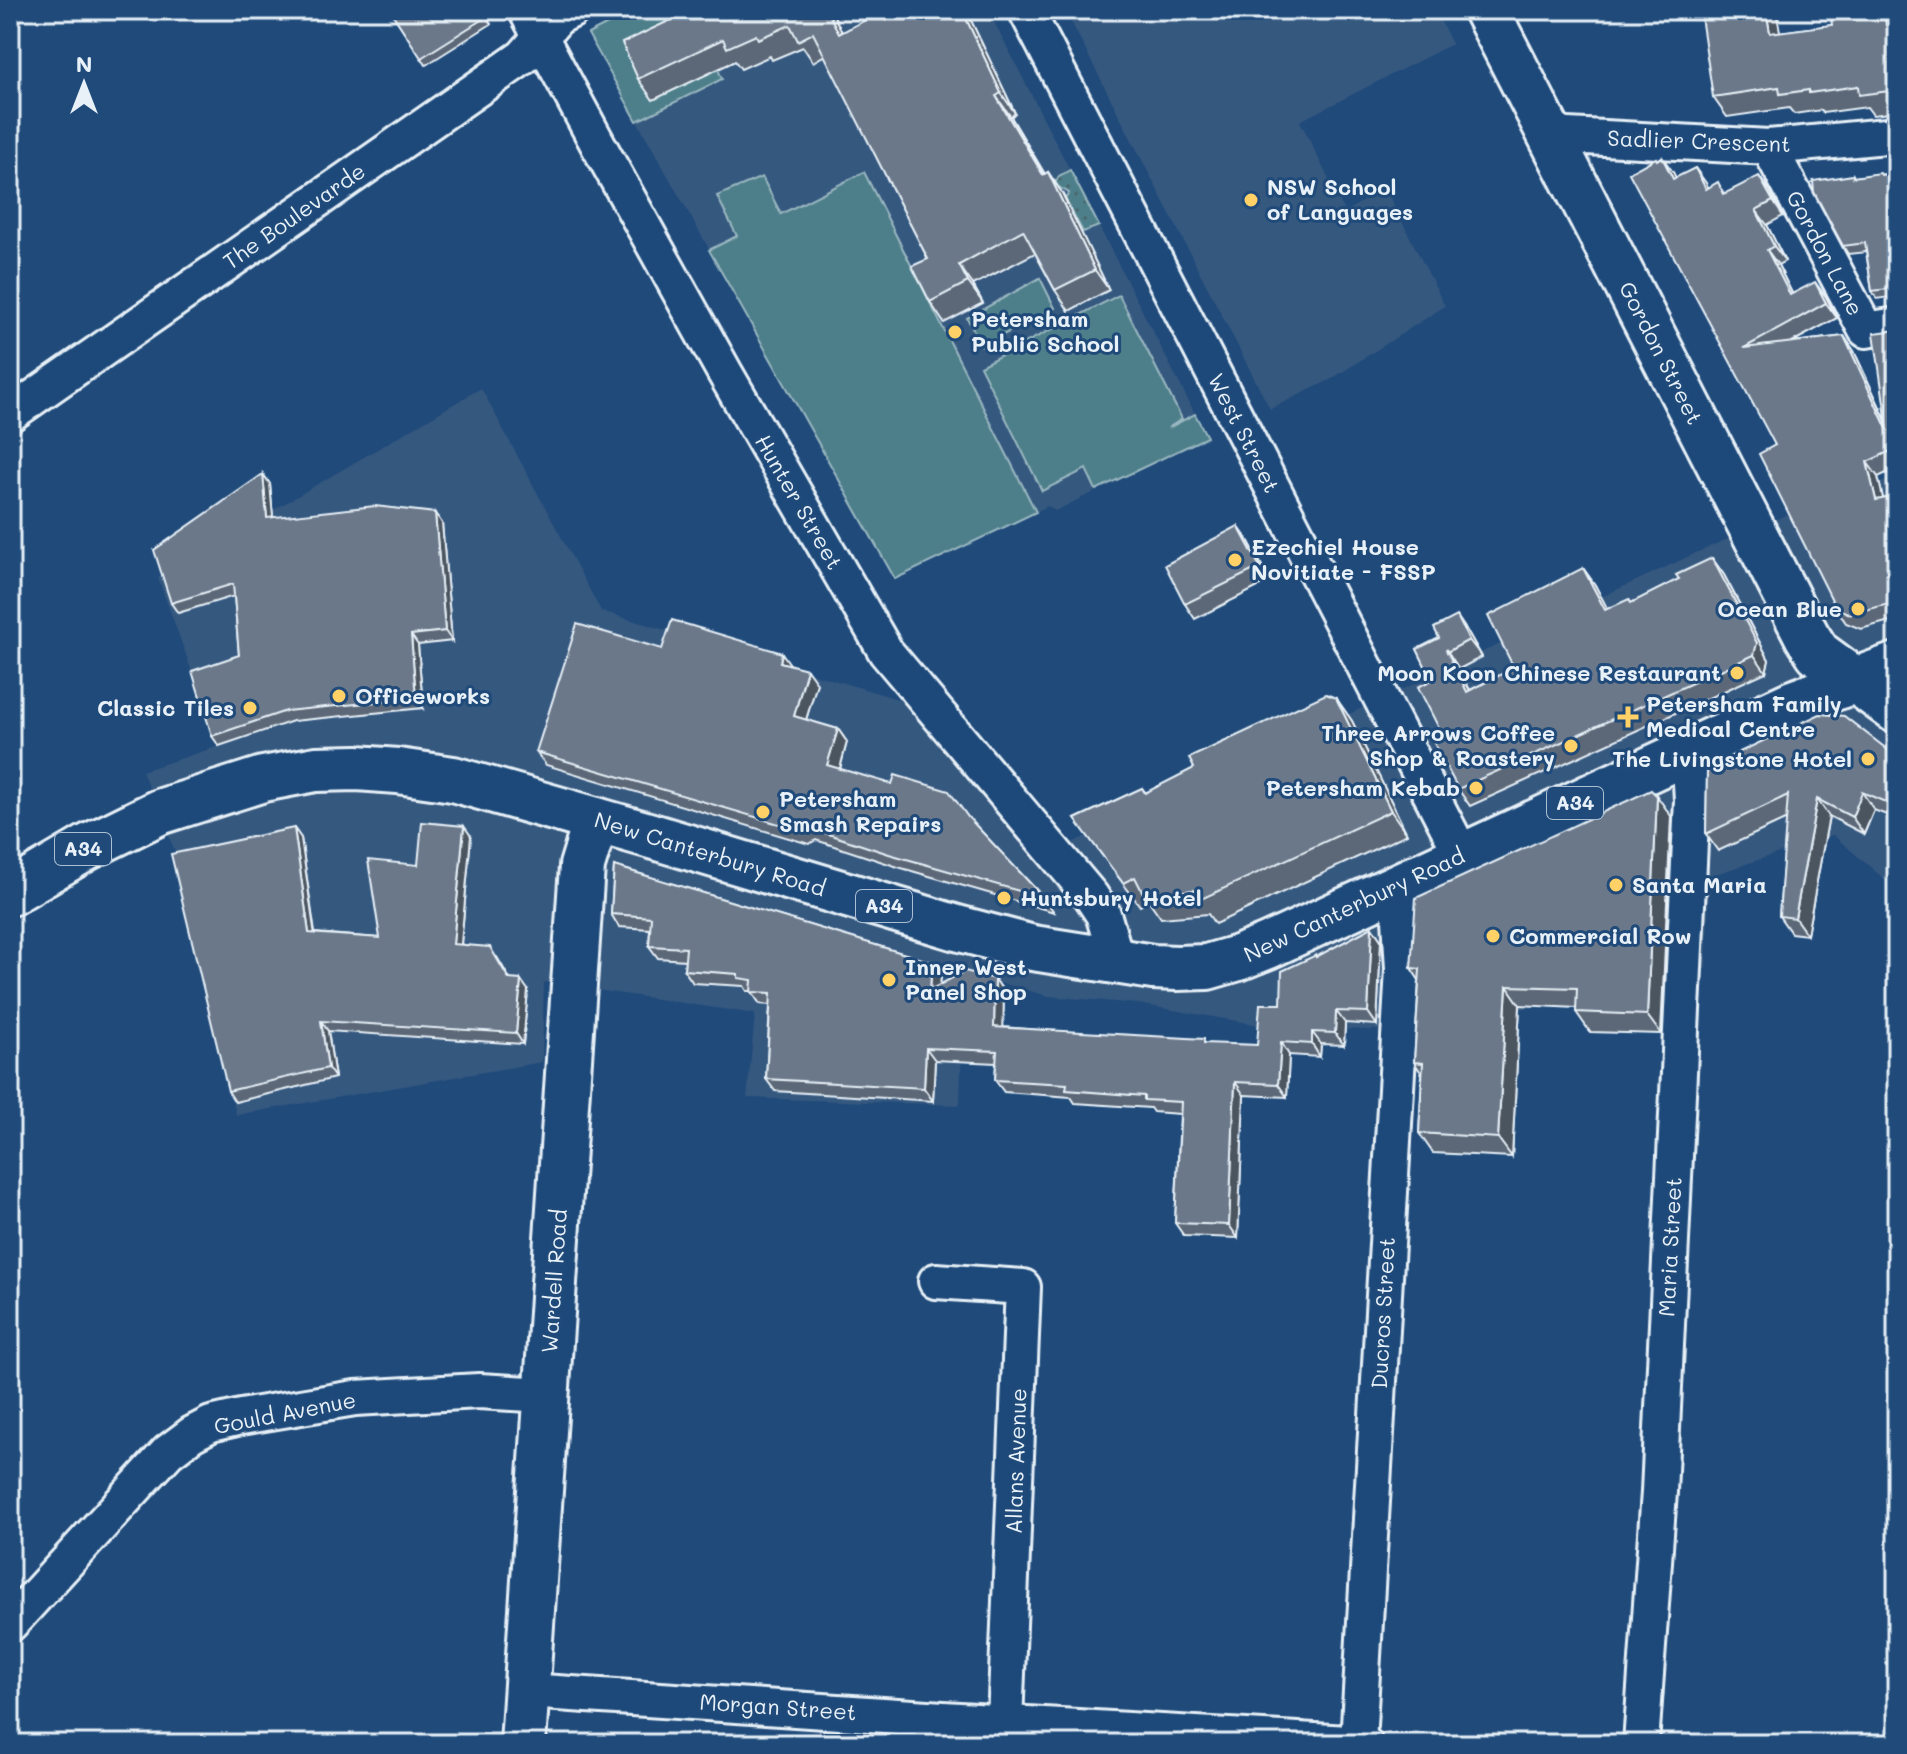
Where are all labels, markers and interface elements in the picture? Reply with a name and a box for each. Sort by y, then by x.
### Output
north arrow [44,44,124,124]
text: N [76,49,92,78]
street label: Sadlier Crescent [1607,123,1791,158]
street label: The Boulevarde [217,156,370,275]
place label: NSW School of Languages [1267,172,1413,226]
street label: Gordon Lane [1780,185,1871,320]
marker: NSW School of Languages [1242,191,1260,209]
street label: Gordon Street [1613,276,1710,429]
place label: Petersham Public School [971,304,1119,358]
marker: Petersham Public School [946,323,964,341]
street label: West Street [1202,368,1287,497]
street label: Hunter Street [749,429,850,575]
place label: Ezechiel House Novitiate - FSSP [1251,532,1436,586]
marker: Ezechiel House Novitiate - FSSP [1226,551,1244,569]
place label: Ocean Blue [1717,594,1842,623]
marker: Ocean Blue [1849,600,1867,618]
place label: Moon Koon Chinese Restaurant [1377,658,1721,687]
marker: Moon Koon Chinese Restaurant [1728,664,1746,682]
place label: Officeworks [355,681,490,710]
marker: Officeworks [330,687,348,705]
place label: Petersham Family Medical Centre [1646,689,1842,743]
place label: Classic Tiles [97,693,234,722]
marker: Classic Tiles [241,699,259,717]
marker: Petersham Family Medical Centre [1617,706,1639,728]
place label: Three Arrows Coffee Shop & Roastery [1321,718,1555,772]
marker: Three Arrows Coffee Shop & Roastery [1562,737,1580,755]
place label: The Livingstone Hotel [1612,744,1852,773]
marker: The Livingstone Hotel [1859,750,1877,768]
place label: Petersham Kebab [1266,773,1460,802]
marker: Petersham Kebab [1467,779,1485,797]
place label: Petersham Smash Repairs [779,784,941,838]
road number: A34 [1547,787,1603,819]
marker: Petersham Smash Repairs [754,803,772,821]
street label: New Canterbury Road [591,805,829,903]
road number: A34 [55,833,111,865]
street label: New Canterbury Road [1239,841,1469,968]
place label: Santa Maria [1632,870,1767,899]
marker: Santa Maria [1607,876,1625,894]
place label: Huntsbury Hotel [1020,883,1202,912]
marker: Huntsbury Hotel [995,889,1013,907]
road number: A34 [856,890,912,922]
place label: Commercial Row [1509,921,1692,950]
marker: Commercial Row [1484,927,1502,945]
place label: Inner West Panel Shop [905,952,1027,1006]
marker: Inner West Panel Shop [880,971,898,989]
street label: Maria Street [1651,1176,1688,1318]
street label: Wardell Road [534,1208,573,1354]
street label: Ducros Street [1364,1236,1401,1390]
street label: Gould Avenue [211,1385,358,1440]
street label: Allans Avenue [998,1388,1033,1534]
street label: Morgan Street [699,1687,858,1726]

